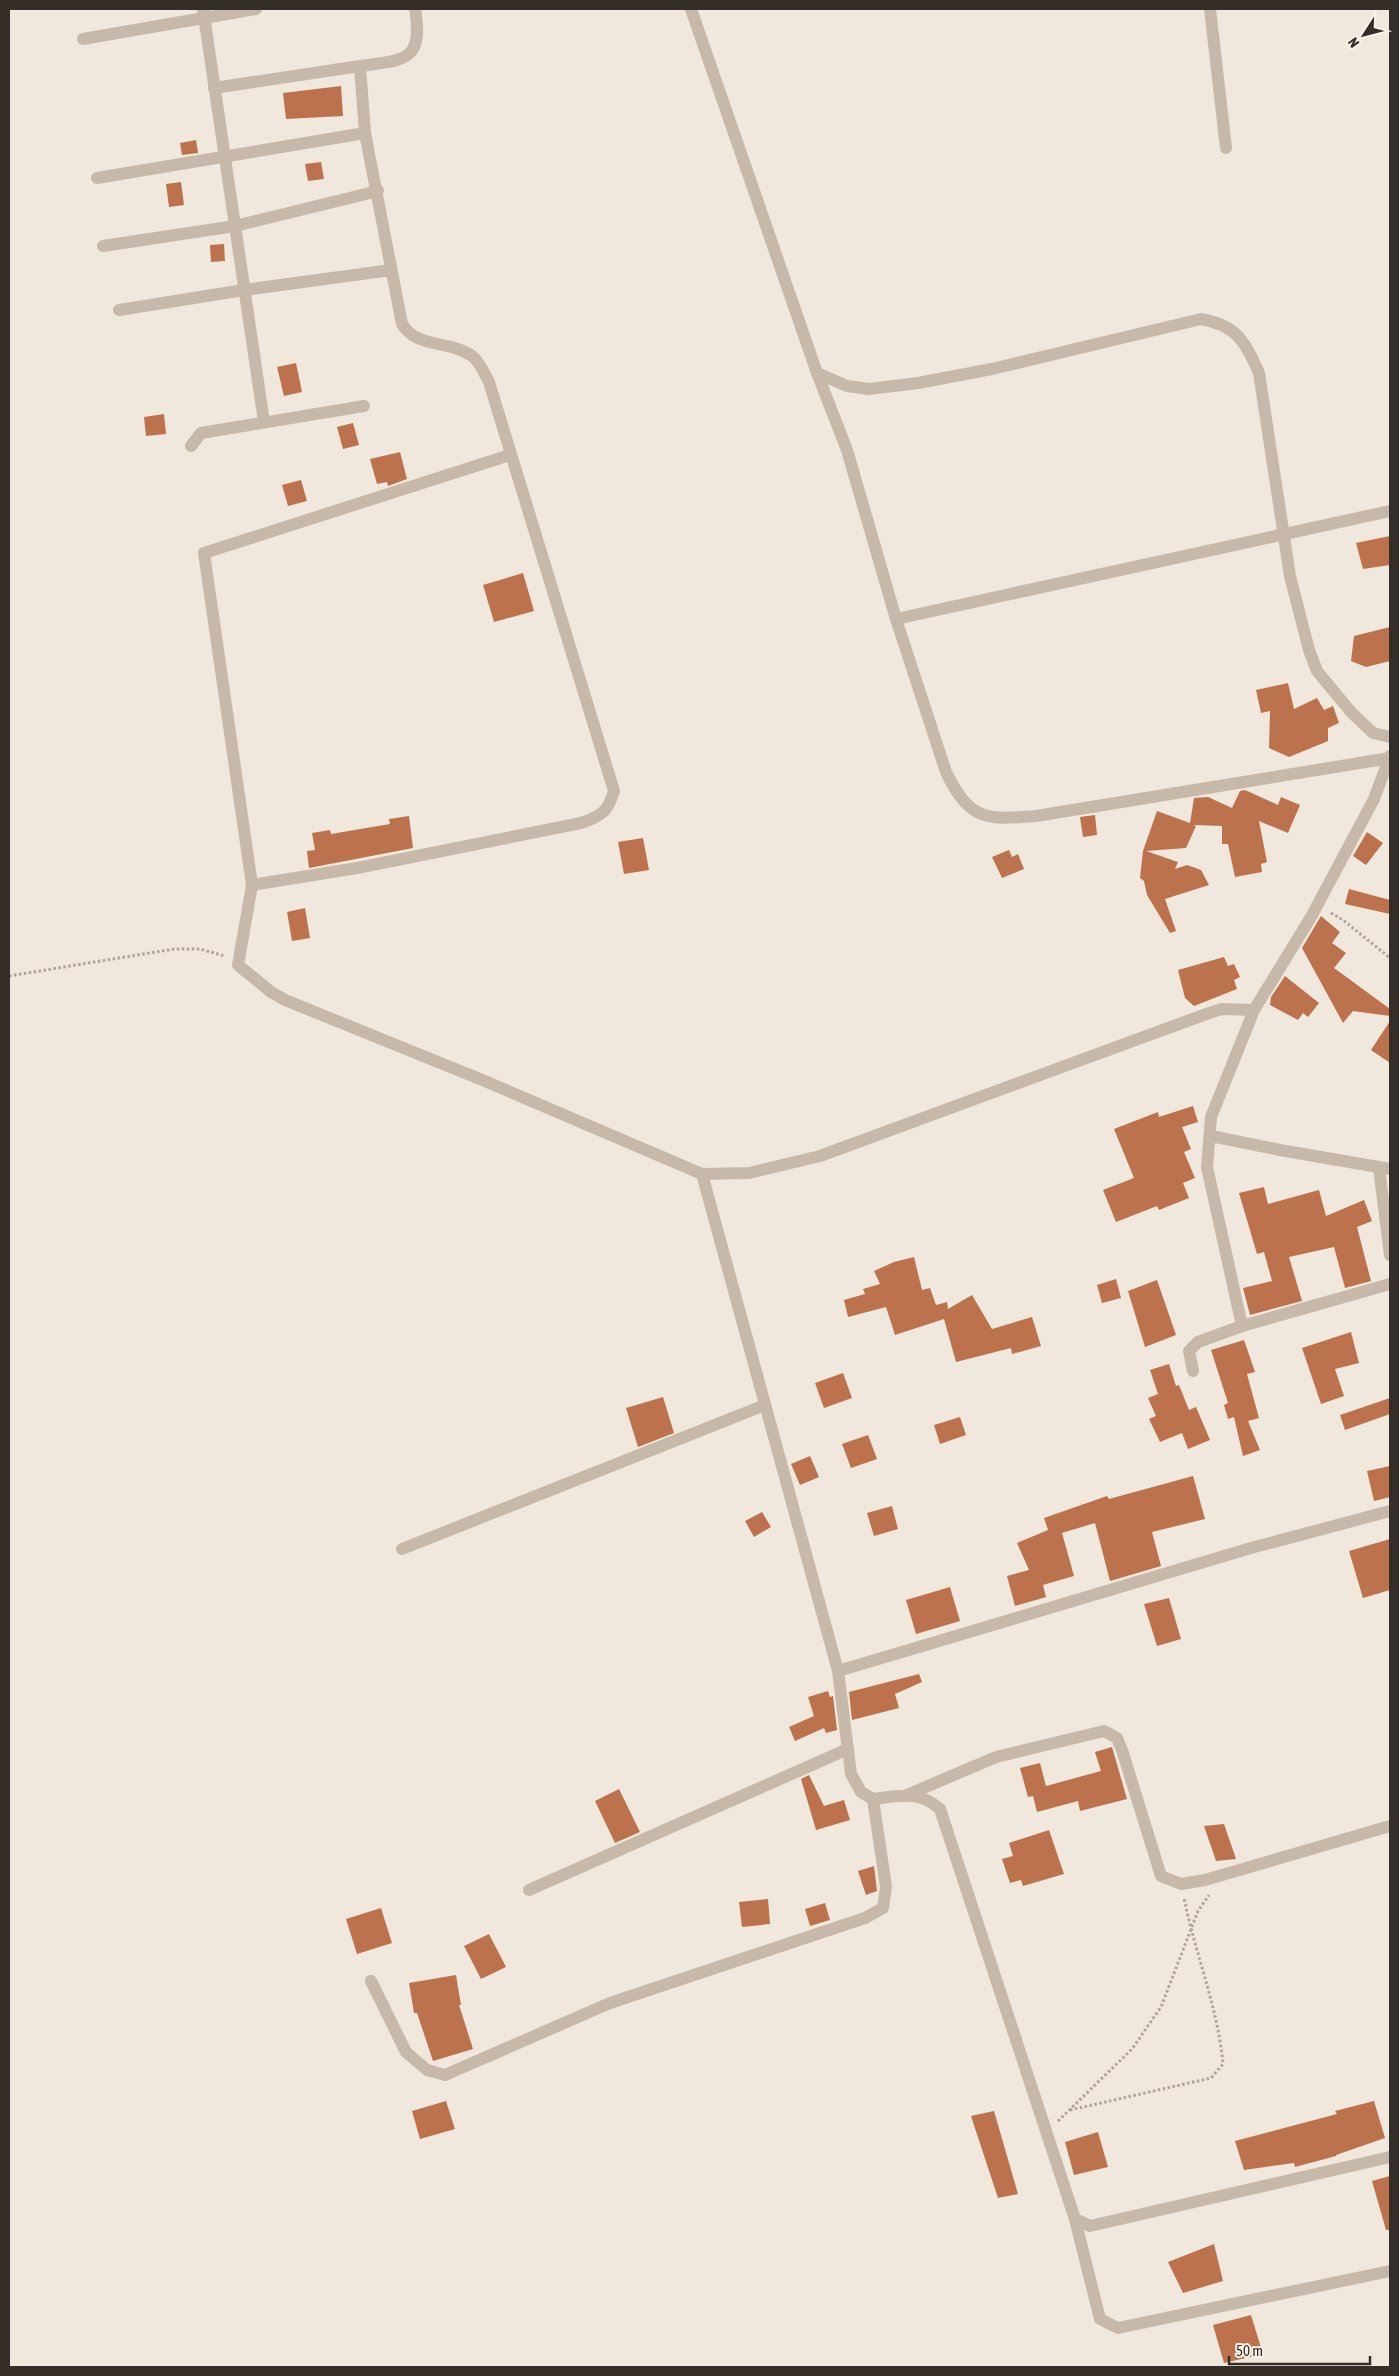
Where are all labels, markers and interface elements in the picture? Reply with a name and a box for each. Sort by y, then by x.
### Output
north arrow [1339,10,1389,60]
text: N [1345,35,1362,51]
scale bar [1229,2334,1370,2366]
text: 50 m [1236,2342,1263,2359]

